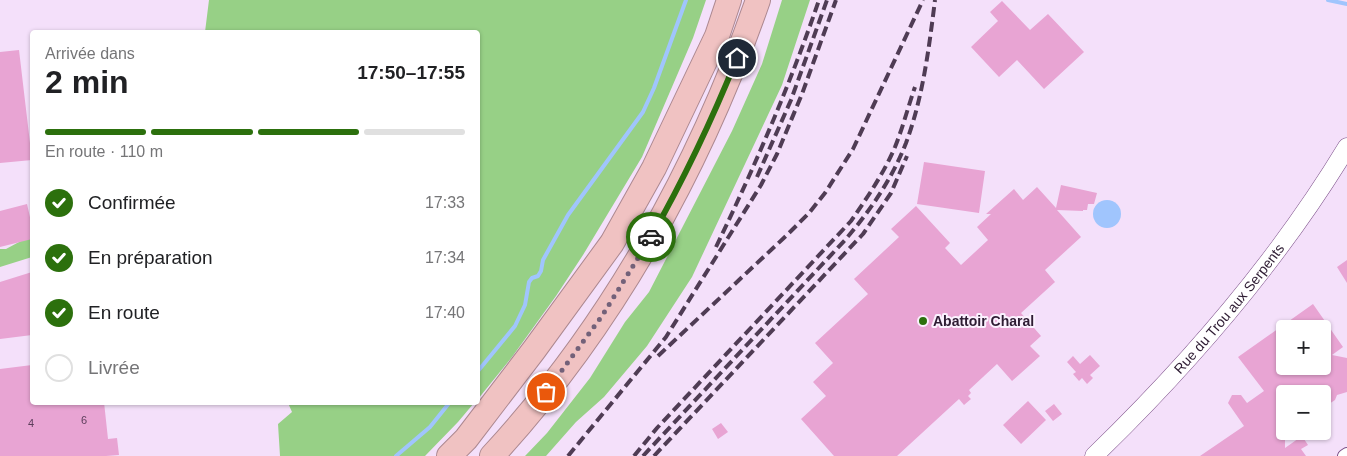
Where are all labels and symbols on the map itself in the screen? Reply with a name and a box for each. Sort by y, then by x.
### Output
pin [716,37,758,79]
courier [626,212,676,262]
street label: Rue du Trou aux Serpents [1171,241,1287,377]
place label: Abattoir Charal [933,313,1034,329]
marker: Abattoir Charal [917,315,929,327]
pin [525,371,567,413]
house number: 6 [81,414,87,426]
house number: 4 [28,417,34,429]

